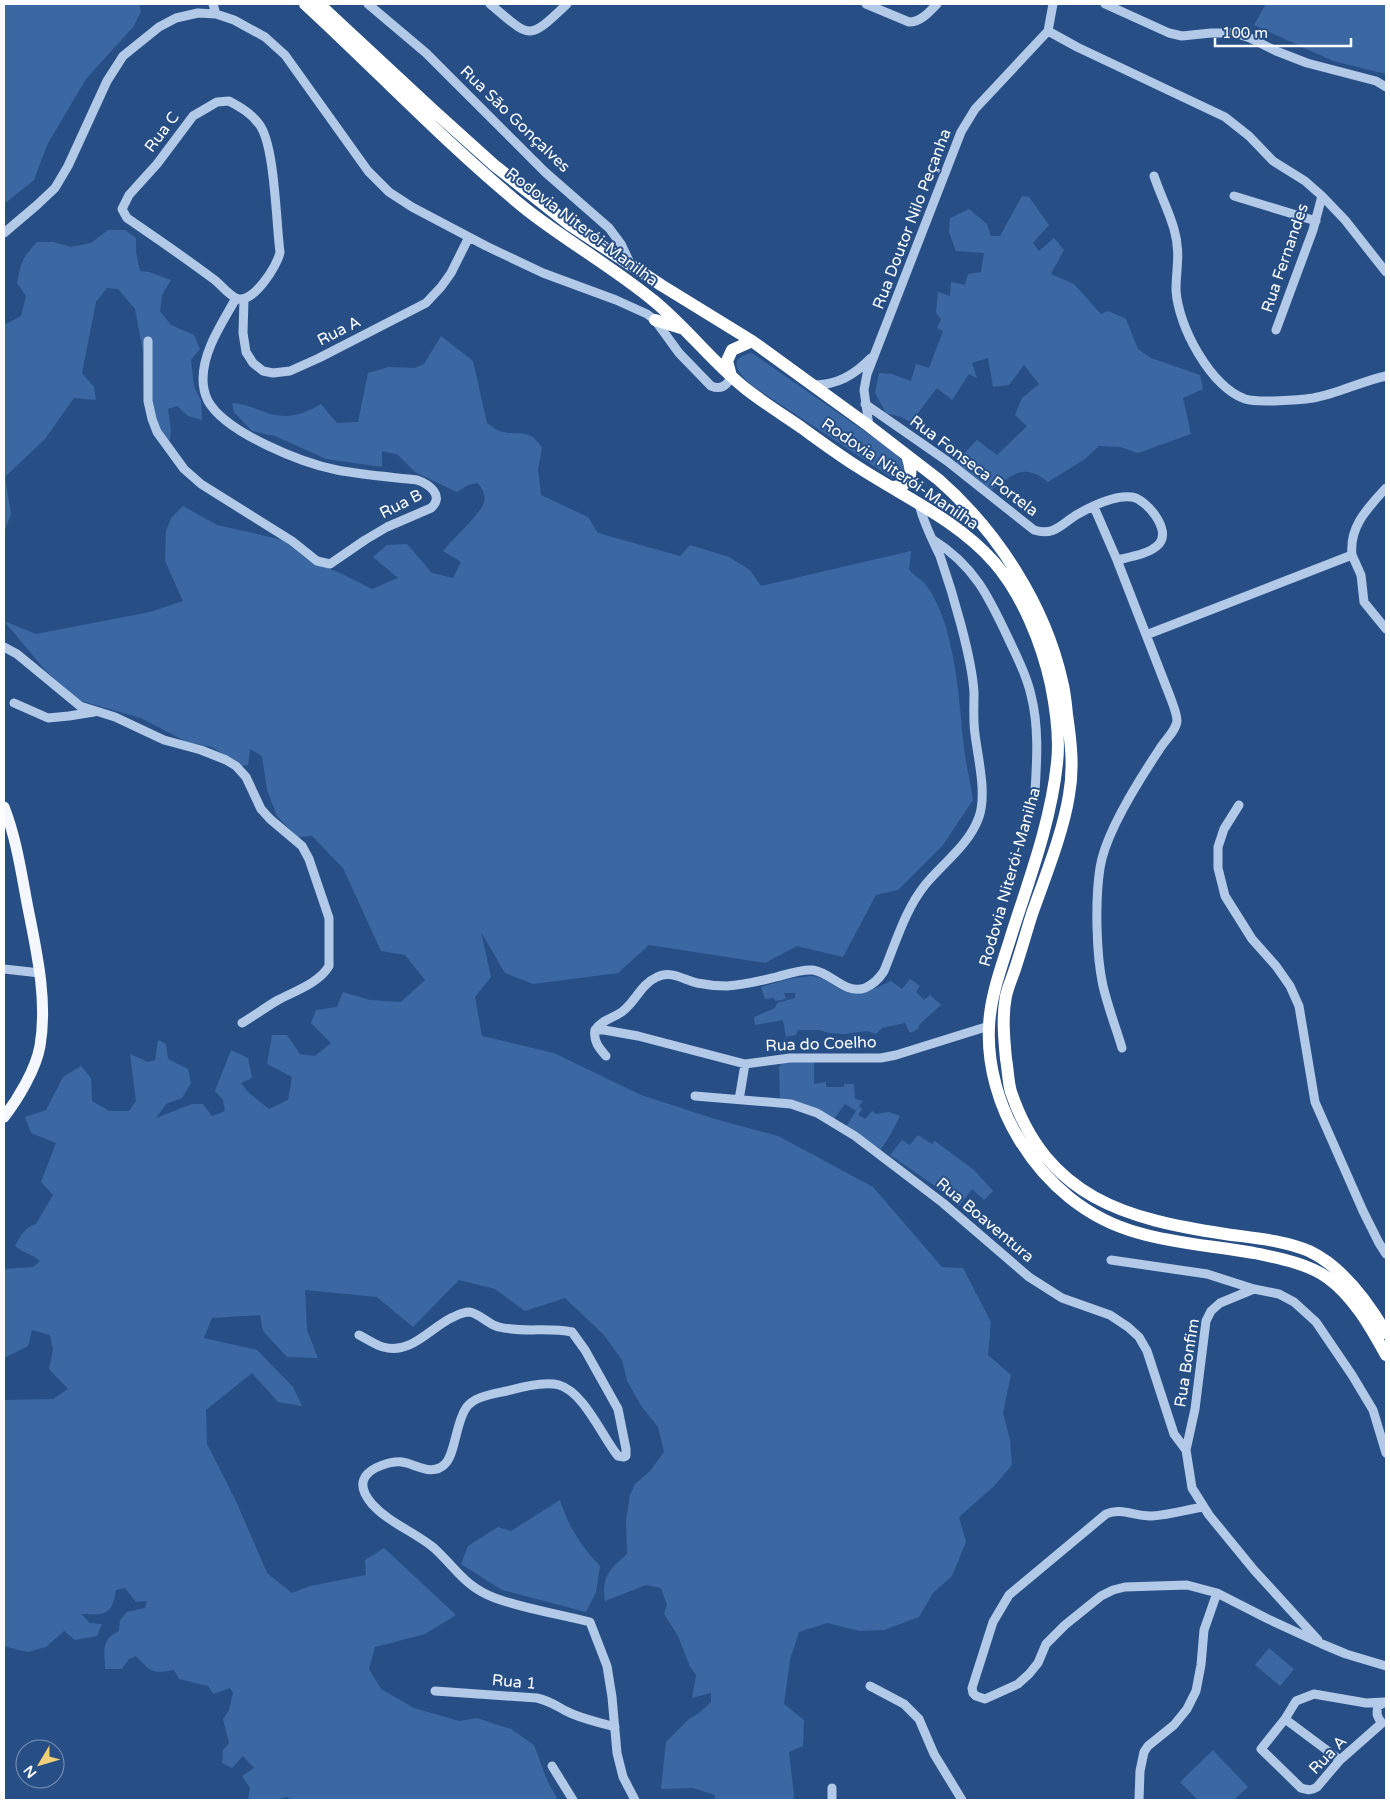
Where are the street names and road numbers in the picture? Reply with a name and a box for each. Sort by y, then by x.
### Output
street label: Rua São Gonçalves [456,61,574,177]
street label: Rua C [140,108,184,156]
street label: Rua Doutor Nilo Peçanha [868,126,956,312]
street label: Rodovia Niterói-Manilha [502,163,662,291]
street label: Rua Fernandes [1257,201,1313,315]
street label: Rua A [314,312,364,350]
street label: Rua Fonseca Portela [906,411,1042,521]
street label: Rodovia Niterói-Manilha [818,414,982,534]
street label: Rua B [376,485,426,523]
street label: Rodovia Niterói-Manilha [975,785,1045,969]
street label: Rua do Coelho [765,1032,877,1056]
street label: Rua Boaventura [932,1173,1038,1267]
street label: Rua Bonfim [1170,1317,1204,1409]
street label: Rua 1 [491,1670,537,1694]
street label: Rua A [1305,1731,1351,1779]

